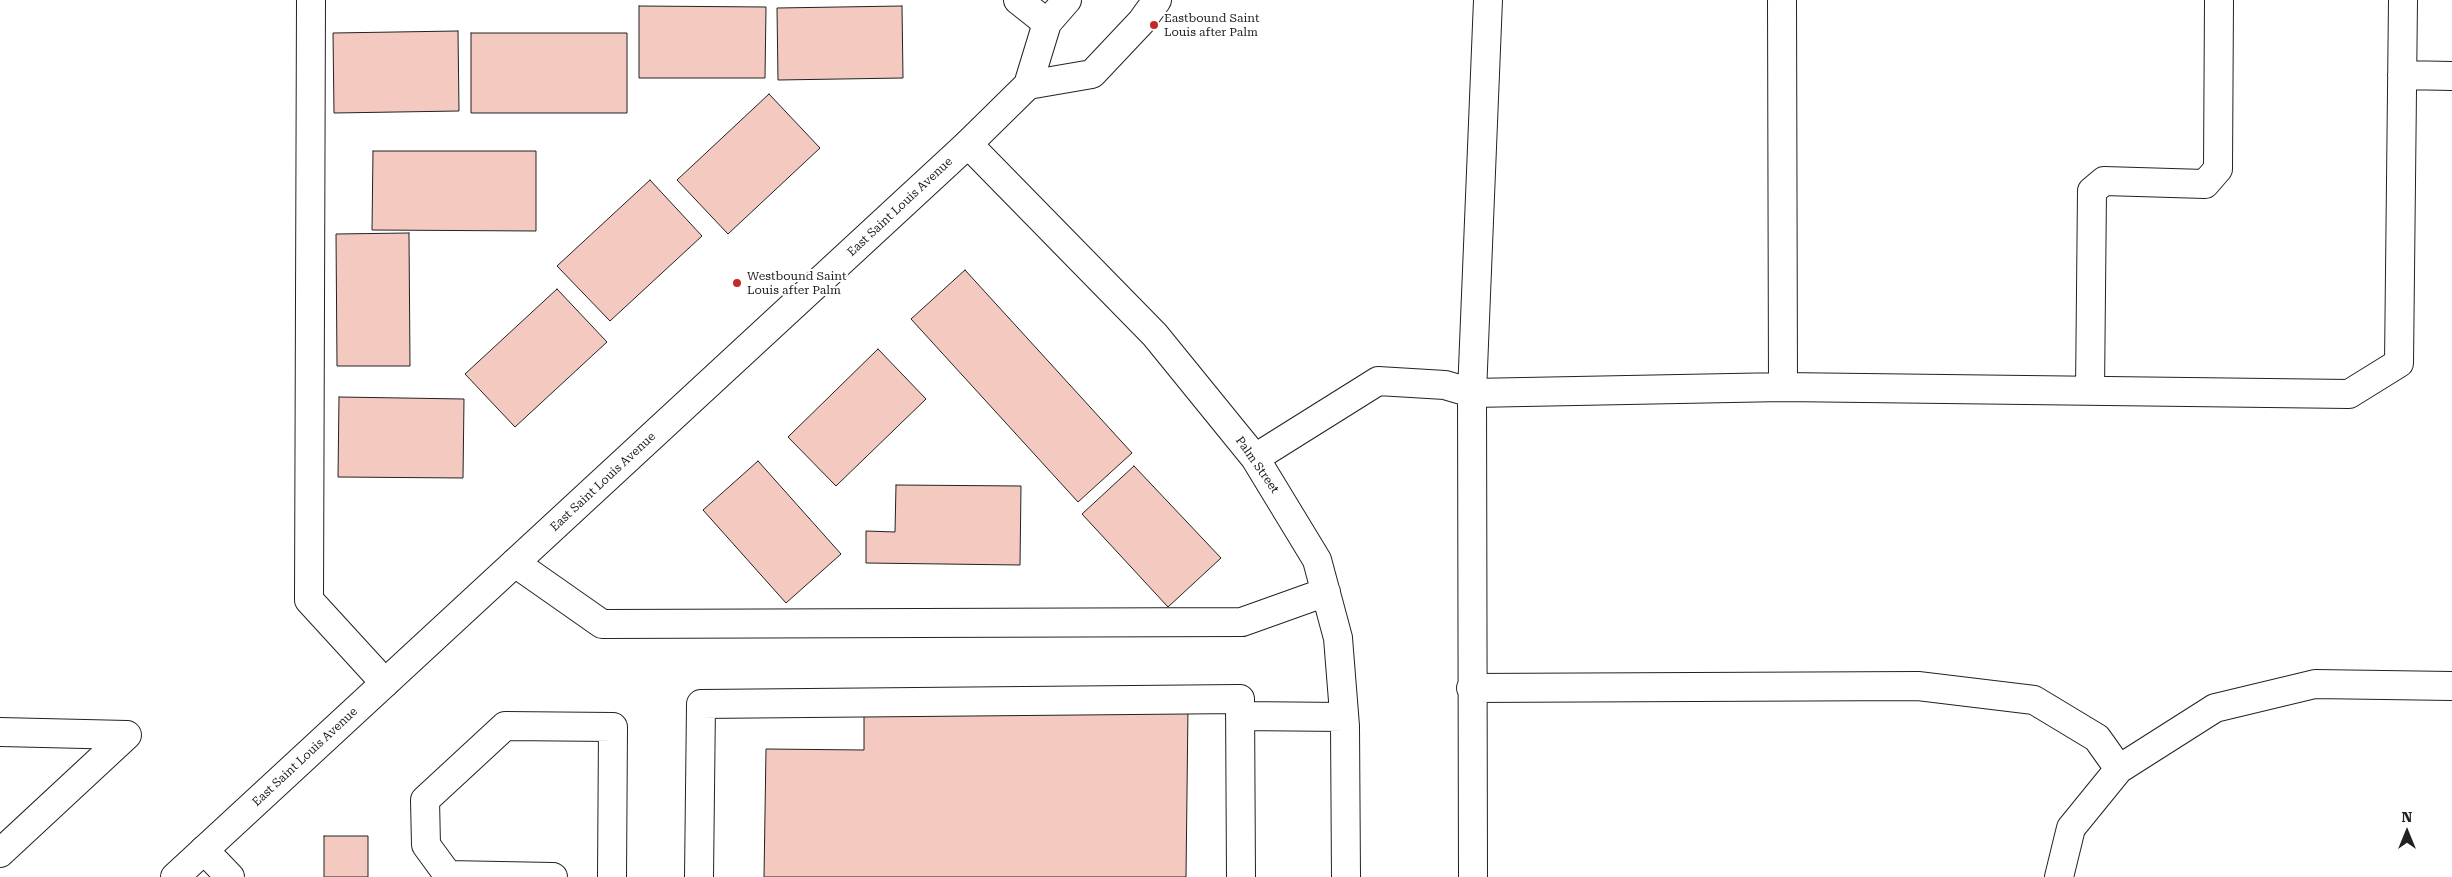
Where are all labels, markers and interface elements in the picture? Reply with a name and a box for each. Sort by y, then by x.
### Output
place label: Eastbound Saint Louis after Palm [1164,11,1260,39]
marker: Eastbound Saint Louis after Palm [1148,19,1160,31]
street label: East Saint Louis Avenue [844,154,956,260]
place label: Westbound Saint Louis after Palm [747,269,847,297]
marker: Westbound Saint Louis after Palm [731,277,743,289]
street label: East Saint Louis Avenue [547,429,659,535]
street label: Palm Street [1232,434,1282,496]
street label: East Saint Louis Avenue [249,704,361,810]
north arrow [2382,807,2432,857]
text: N [2402,809,2412,825]

